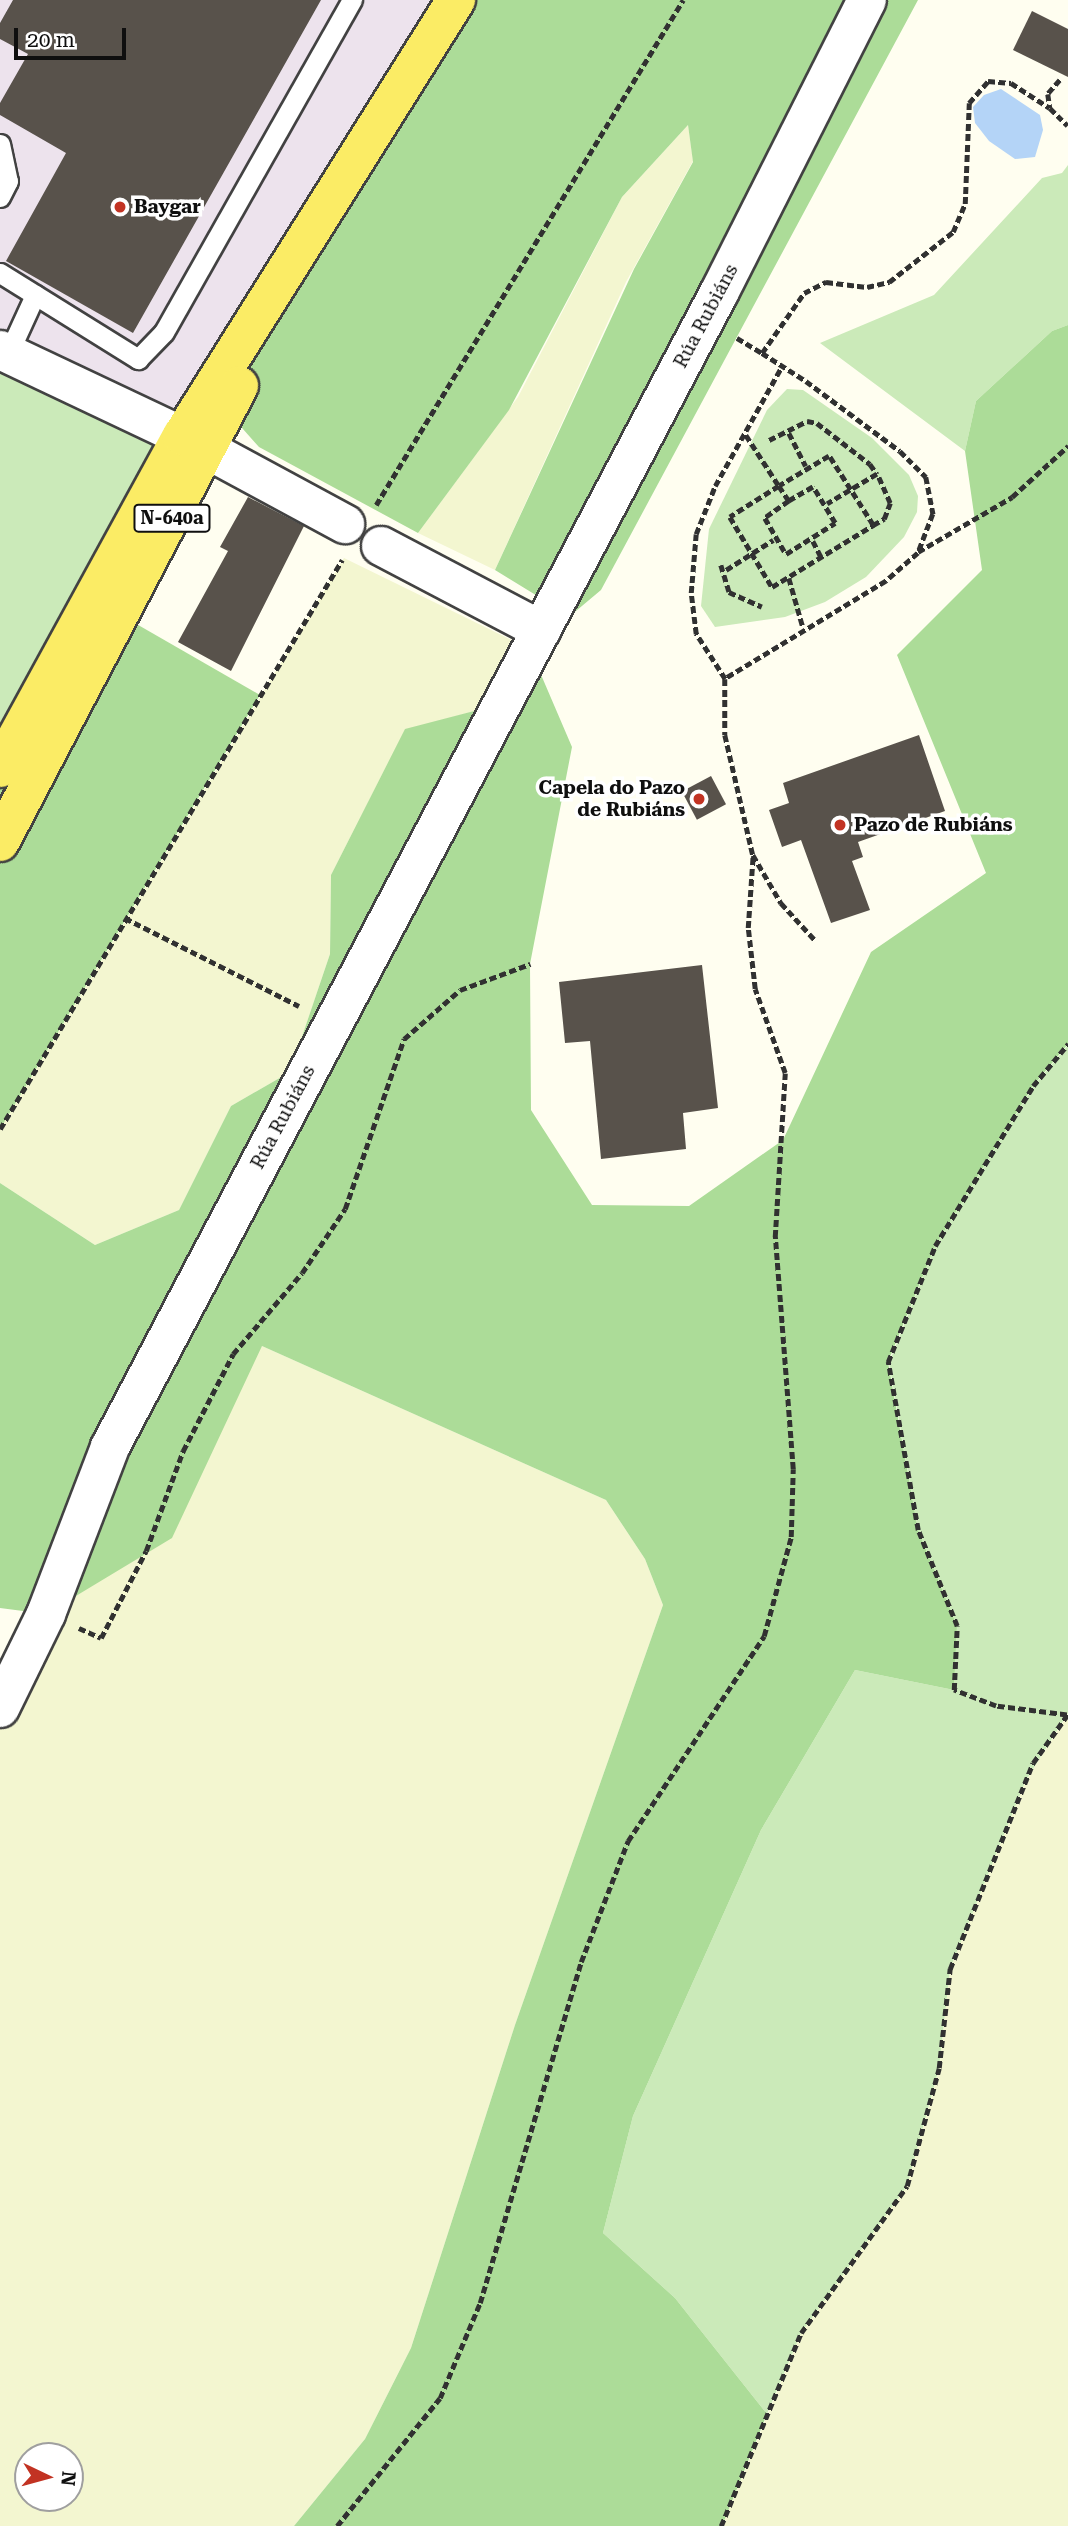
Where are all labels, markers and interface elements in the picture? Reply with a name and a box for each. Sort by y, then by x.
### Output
scale bar [18,14,130,58]
text: 20 m [27,28,75,52]
place label: Baygar [134,196,201,218]
marker: Baygar [112,199,128,215]
street label: Rúa Rubiáns [669,260,743,372]
road number: N-640a [132,504,212,532]
place label: Capela do Pazo de Rubiáns [539,777,685,821]
marker: Capela do Pazo de Rubiáns [691,791,707,807]
place label: Pazo de Rubiáns [854,814,1013,836]
marker: Pazo de Rubiáns [832,817,848,833]
street label: Rúa Rubiáns [246,1061,320,1173]
north arrow [14,2442,84,2512]
text: N [56,2470,81,2487]

